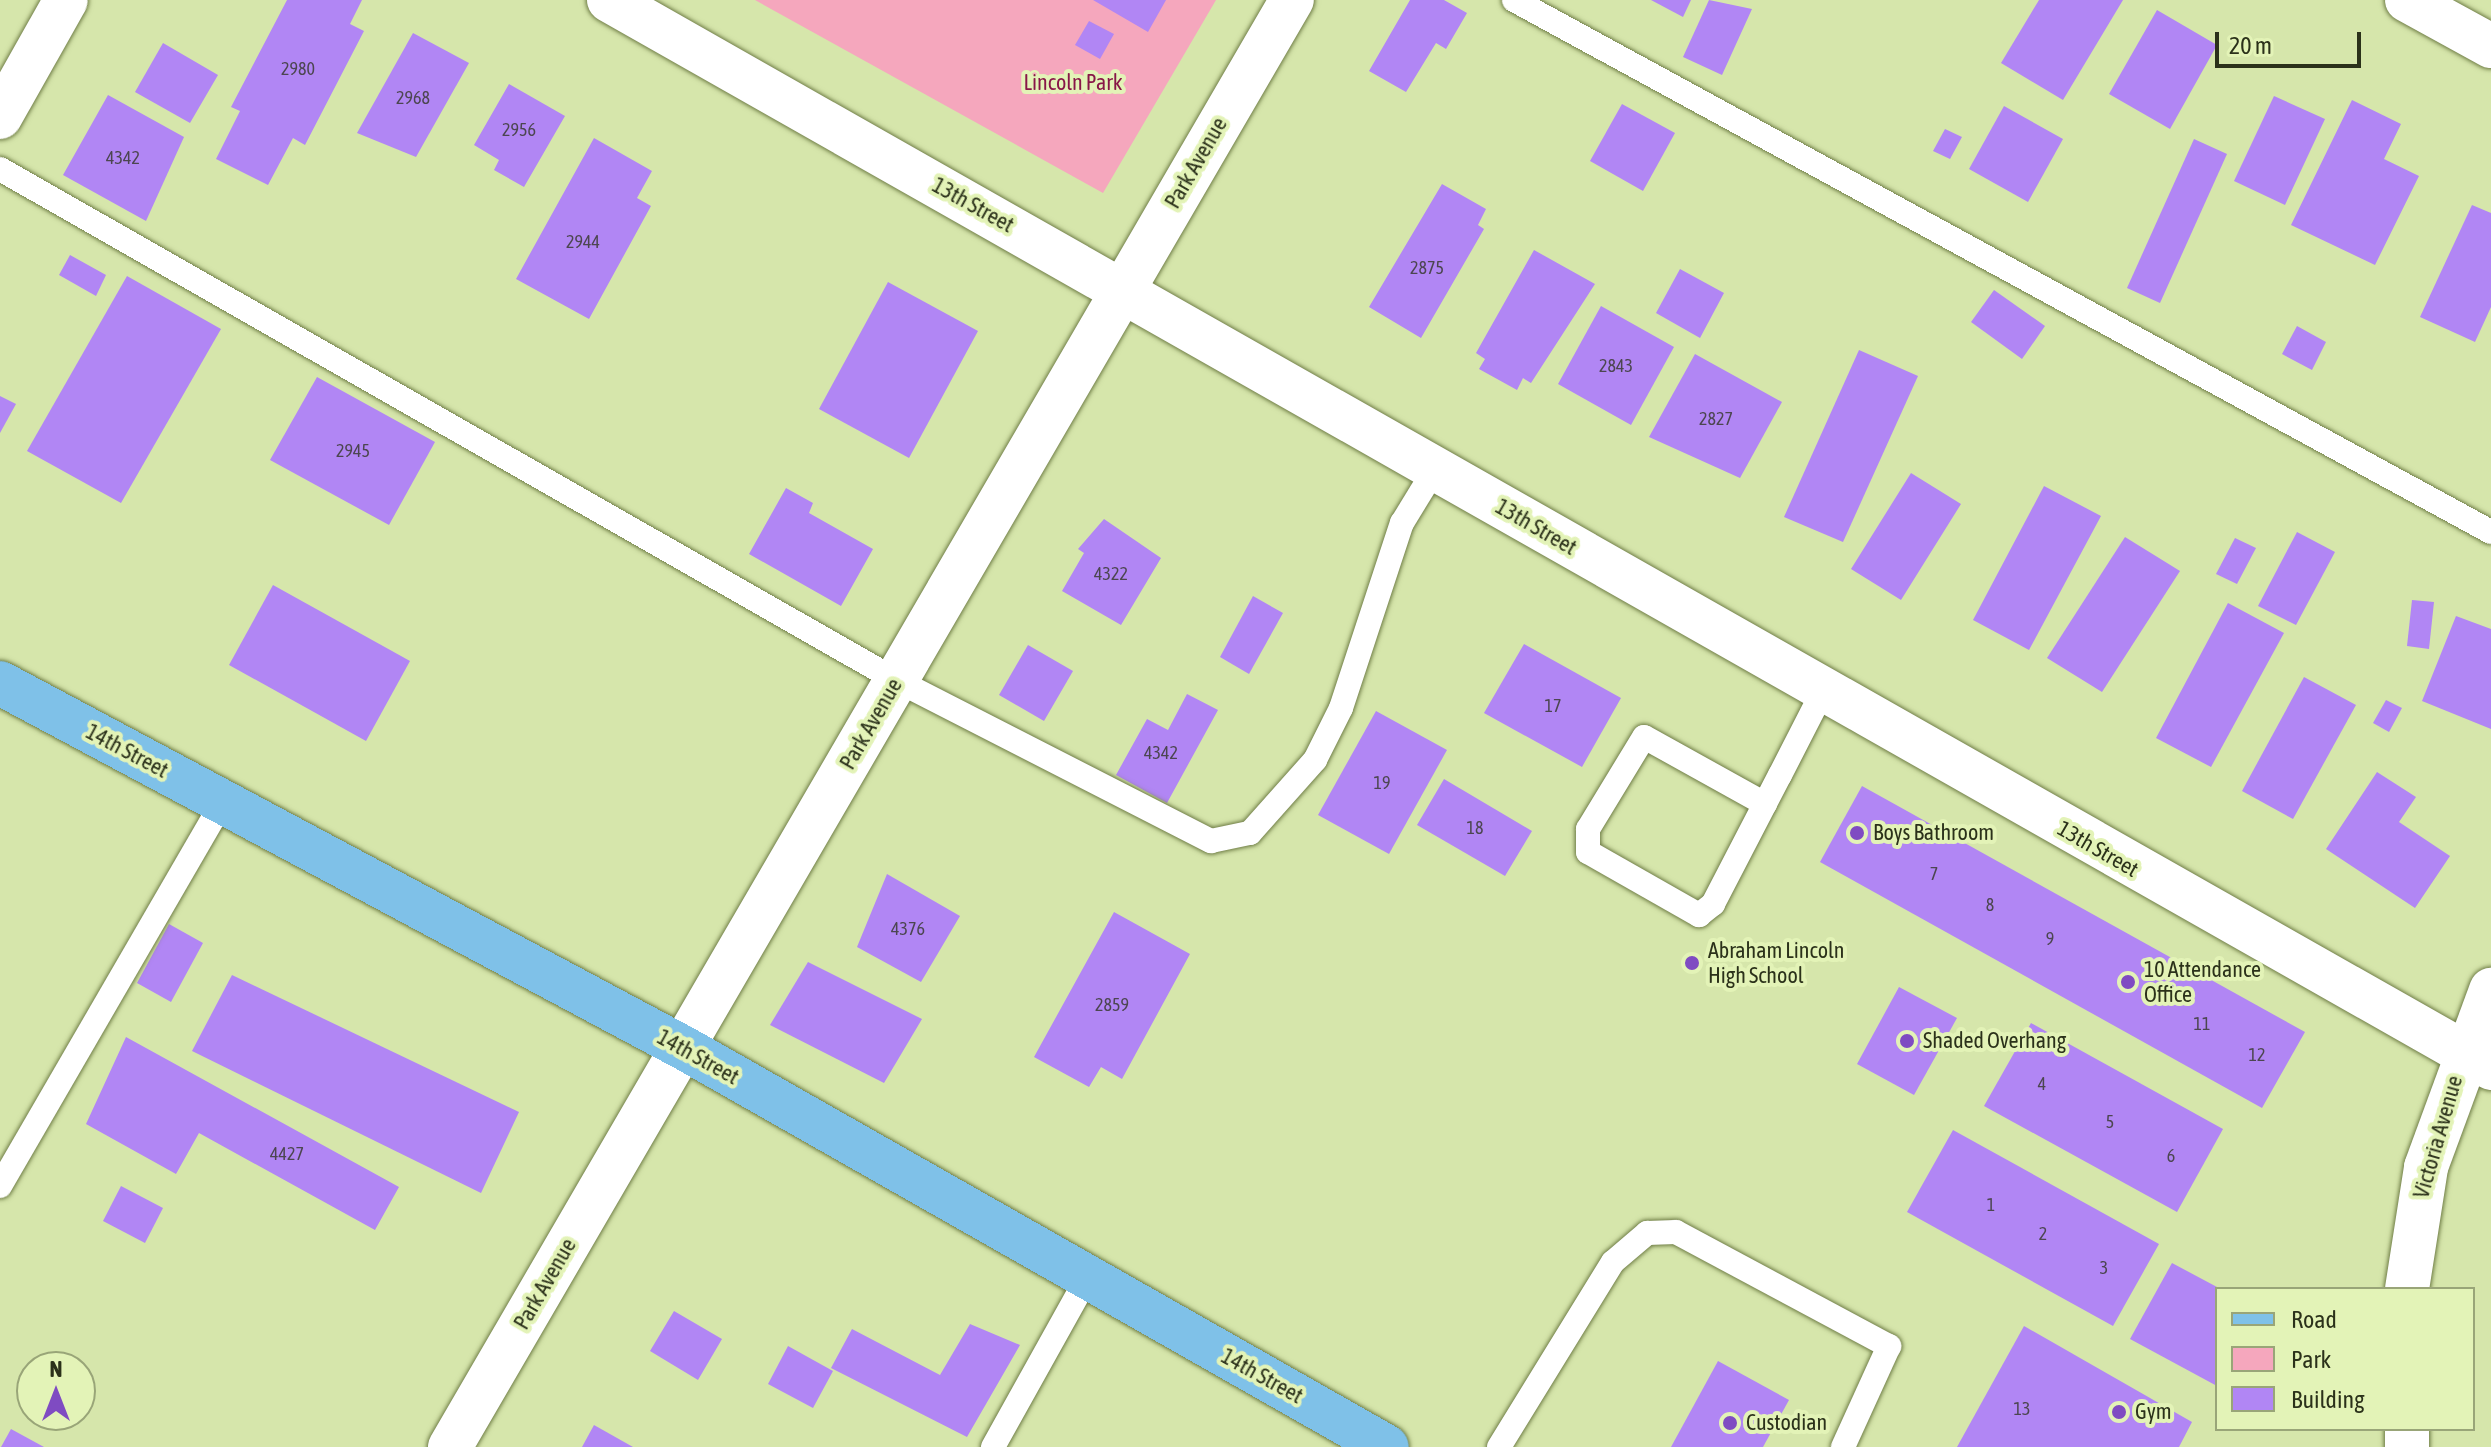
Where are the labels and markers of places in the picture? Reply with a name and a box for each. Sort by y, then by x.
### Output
place label: Boys Bathroom [1873,820,1994,846]
marker: Boys Bathroom [1848,824,1866,842]
place label: Abraham Lincoln High School [1708,937,1844,988]
marker: Abraham Lincoln High School [1683,954,1701,972]
place label: 10 Attendance Office [2144,956,2261,1008]
marker: 10 Attendance Office [2119,973,2137,991]
place label: Shaded Overhang [1923,1028,2066,1054]
marker: Shaded Overhang [1898,1032,1916,1050]
place label: Gym [2135,1399,2172,1425]
marker: Gym [2110,1403,2128,1421]
place label: Custodian [1746,1410,1827,1436]
marker: Custodian [1721,1414,1739,1432]

